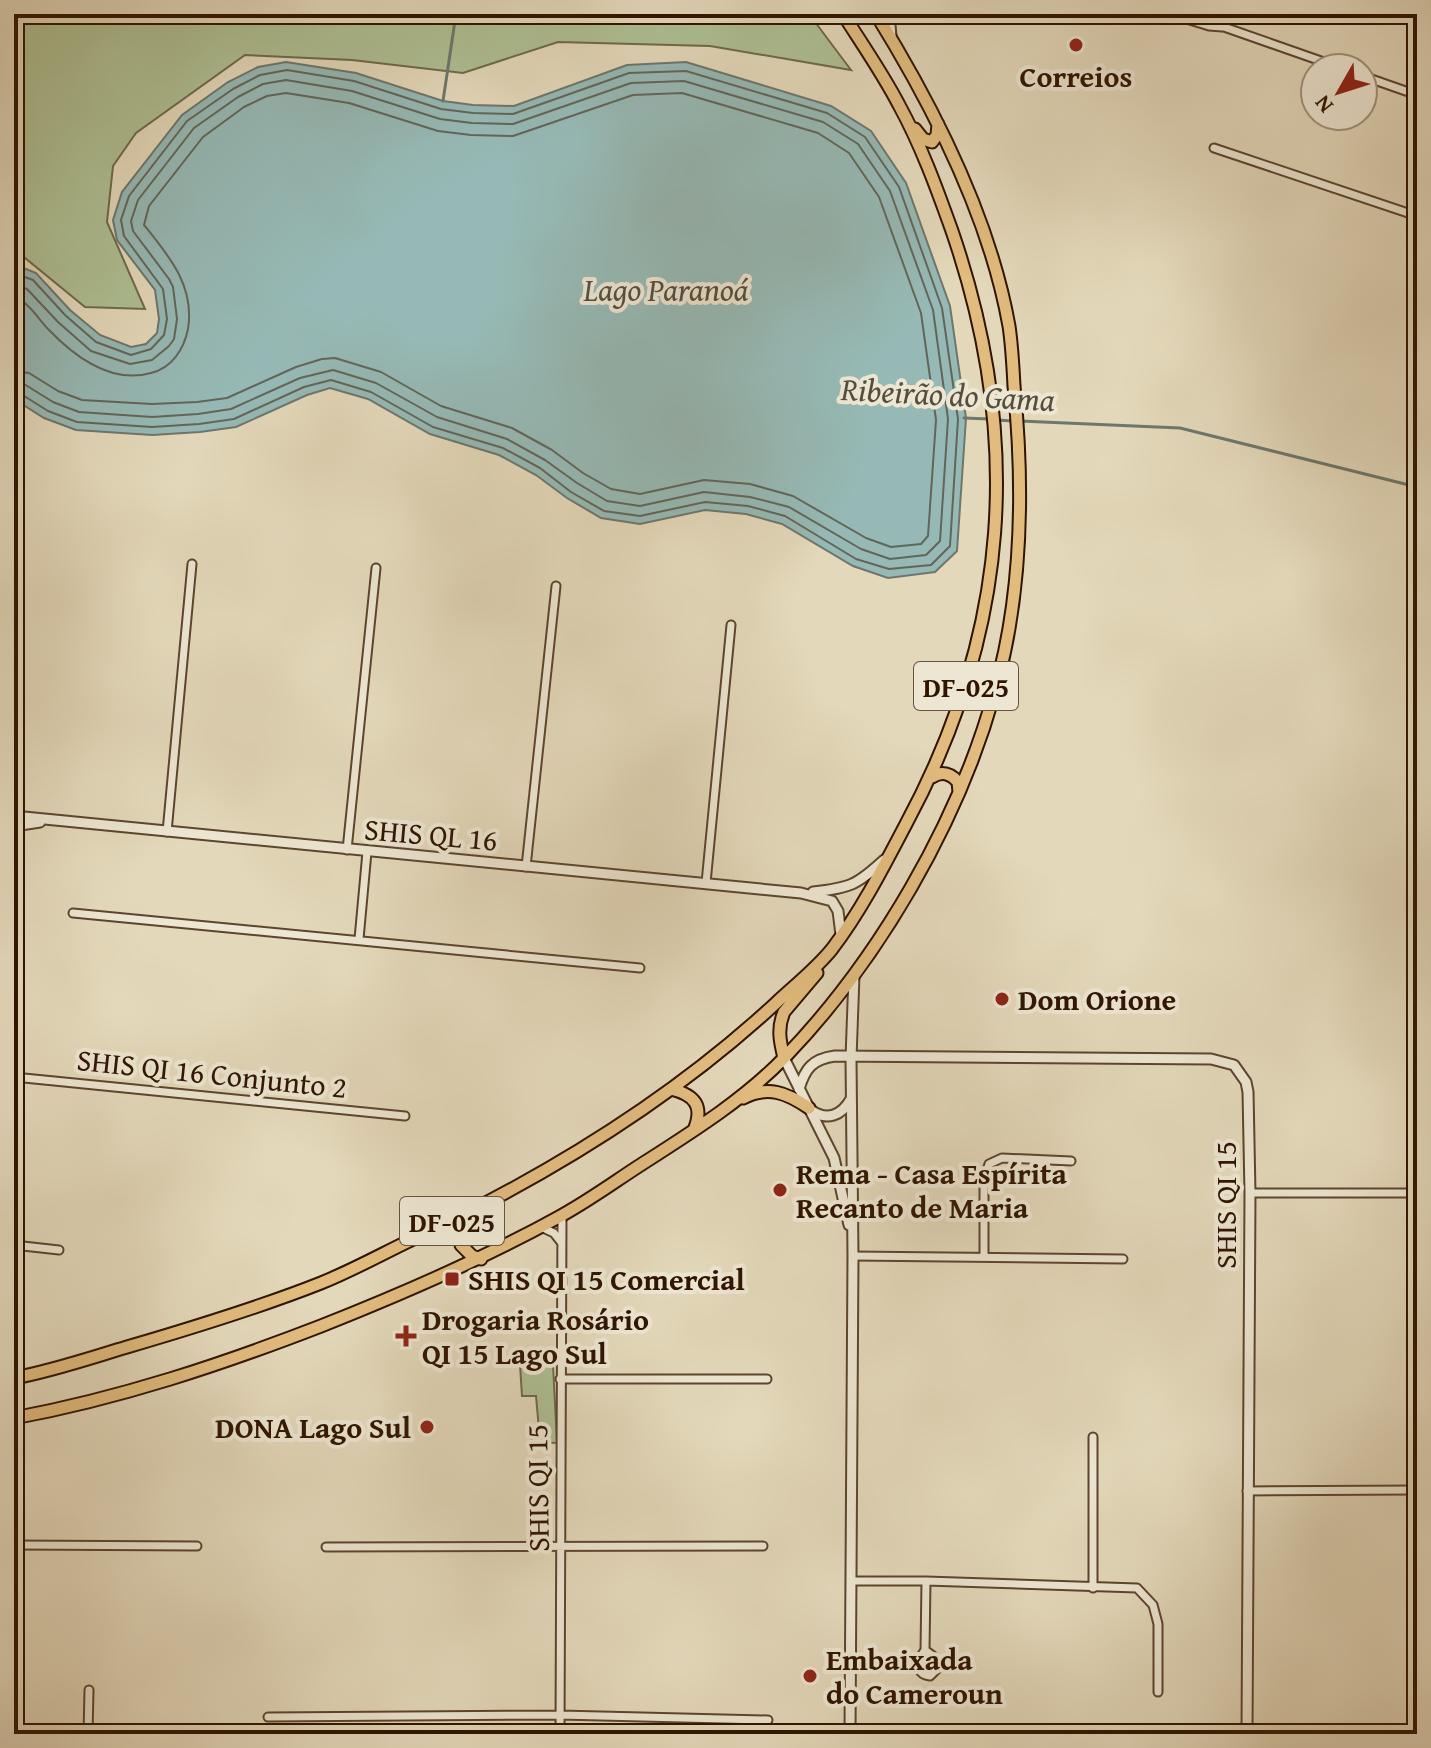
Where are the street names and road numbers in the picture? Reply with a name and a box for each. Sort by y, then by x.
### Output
road number: DF-025 [914,662,1018,710]
street label: SHIS QL 16 [363,806,499,862]
street label: SHIS QI 16 Conjunto 2 [75,1037,349,1109]
street label: SHIS QI 15 [1203,1141,1247,1269]
road number: DF-025 [400,1197,504,1245]
street label: SHIS QI 15 [514,1424,560,1552]

